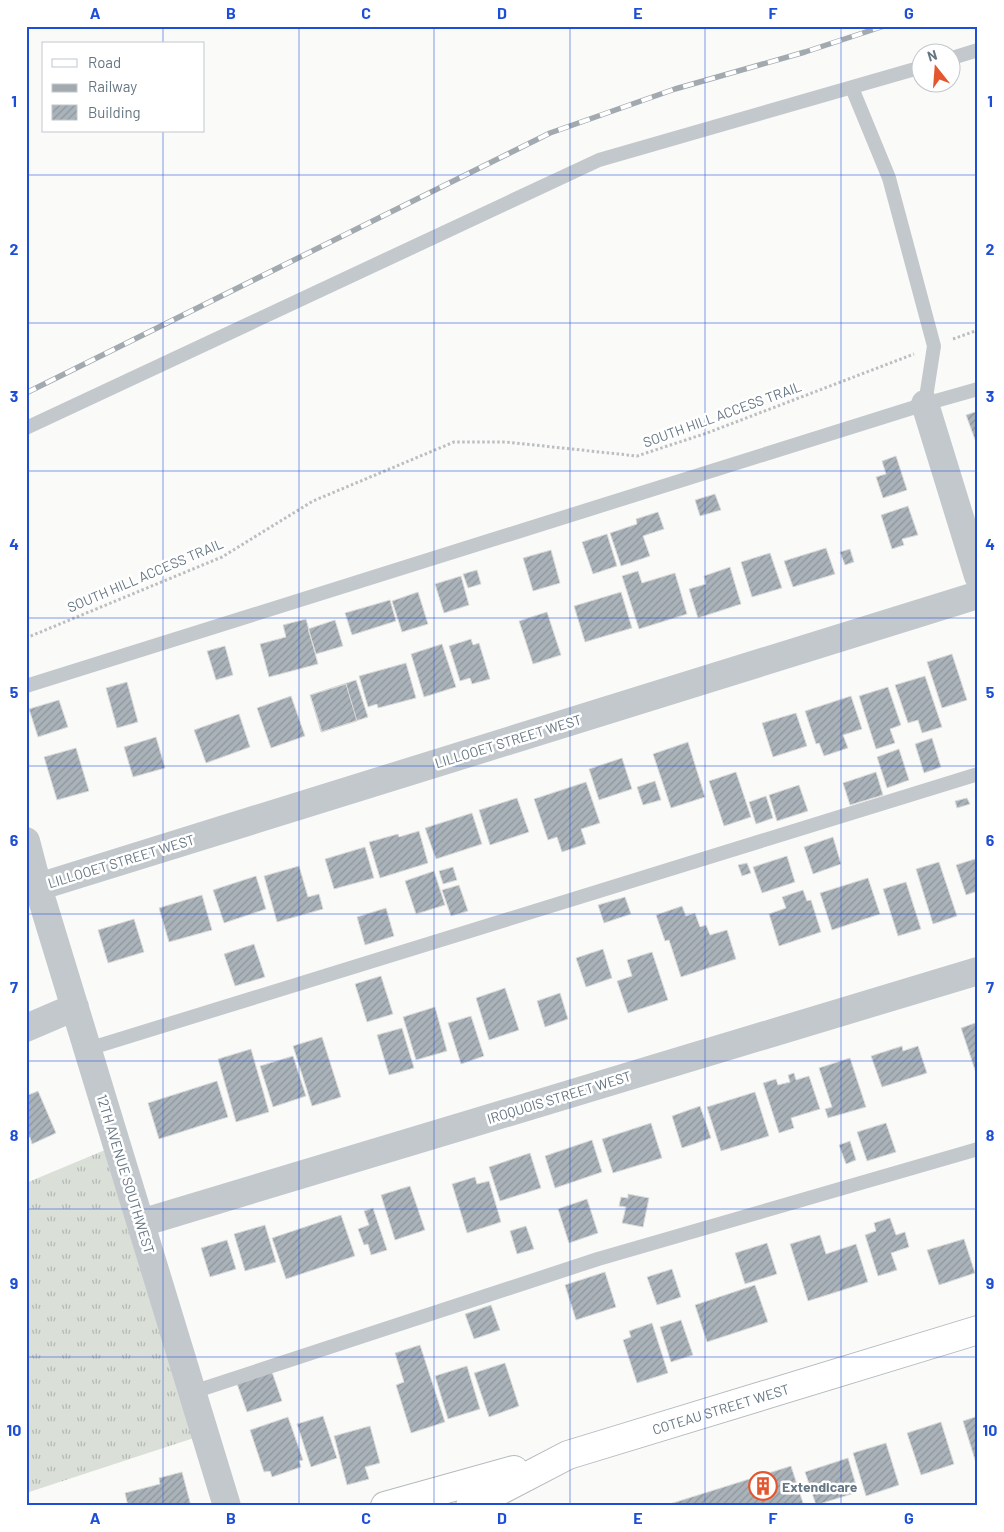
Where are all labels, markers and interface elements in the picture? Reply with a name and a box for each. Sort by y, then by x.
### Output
text: A [90,3,101,22]
text: B [226,3,236,22]
text: C [361,3,371,22]
text: D [497,3,507,22]
text: E [633,3,643,22]
text: F [769,3,778,22]
text: G [904,3,914,22]
legend [42,42,205,132]
north arrow [912,42,962,92]
text: N [925,46,939,65]
text: Road [88,53,121,71]
text: Railway [88,77,137,95]
text: 1 [11,91,17,110]
text: 1 [987,91,993,110]
text: Building [88,103,141,121]
text: 2 [10,239,19,258]
text: 2 [986,239,995,258]
street label: SOUTH HILL ACCESS TRAIL [640,377,804,451]
text: 3 [10,386,18,405]
text: 3 [986,386,994,405]
text: 4 [9,534,19,553]
street label: SOUTH HILL ACCESS TRAIL [65,534,225,616]
text: 4 [985,534,995,553]
text: 5 [10,682,19,701]
text: 5 [986,682,995,701]
street label: LILLOOET STREET WEST [433,711,583,771]
text: 6 [10,830,19,849]
text: 6 [986,830,995,849]
street label: LILLOOET STREET WEST [46,831,196,891]
text: 7 [10,977,18,996]
text: 7 [986,977,994,996]
street label: IROQUOIS STREET WEST [485,1067,633,1127]
street label: 12TH AVENUE SOUTHWEST [94,1092,158,1256]
text: 8 [10,1125,19,1144]
text: 8 [986,1125,995,1144]
text: 9 [10,1273,18,1292]
text: 9 [986,1273,994,1292]
street label: COTEAU STREET WEST [650,1380,791,1437]
text: 10 [7,1420,21,1439]
text: 10 [983,1420,997,1439]
building icon: Extendicare [748,1471,778,1501]
place label: Extendicare [782,1478,858,1495]
text: A [90,1508,101,1527]
text: B [226,1508,236,1527]
text: C [361,1508,371,1527]
text: D [497,1508,507,1527]
text: E [633,1508,643,1527]
text: F [769,1508,778,1527]
text: G [904,1508,914,1527]

